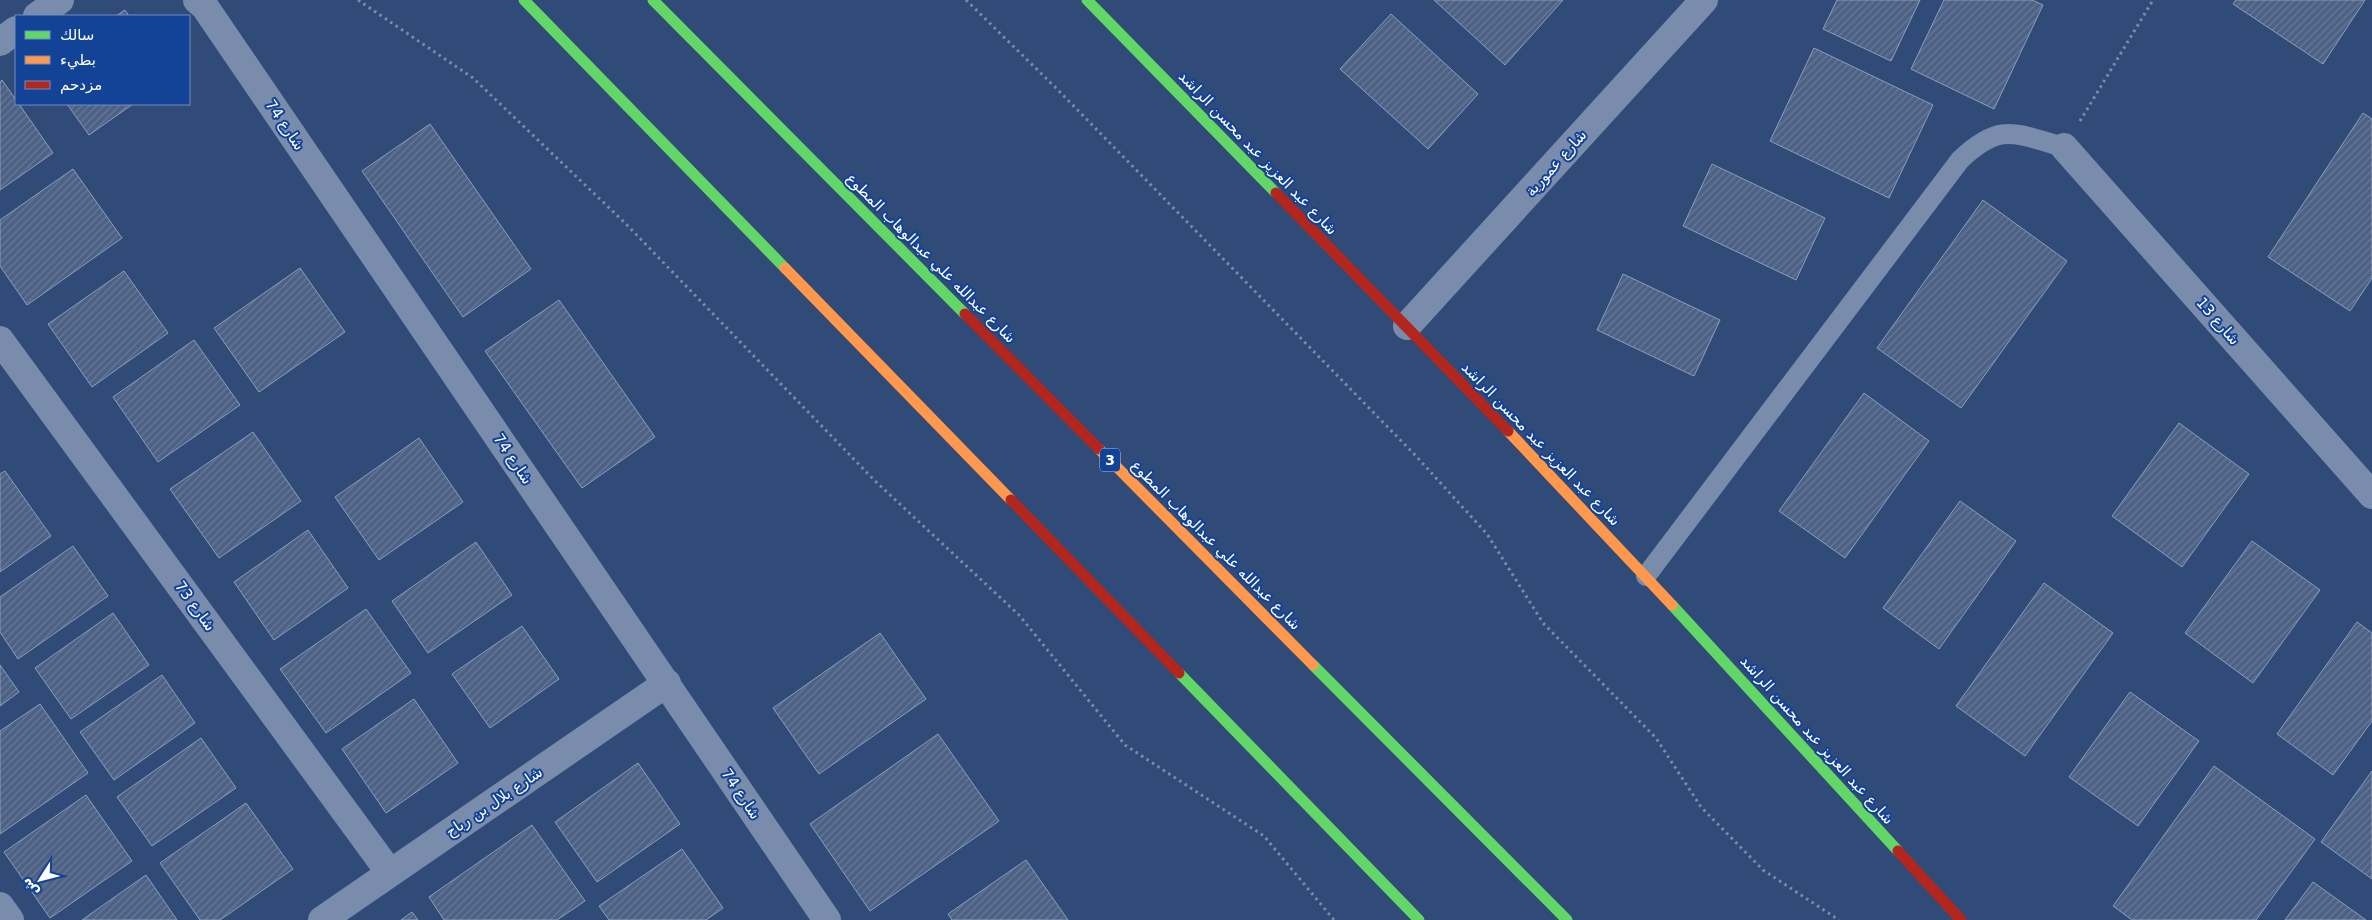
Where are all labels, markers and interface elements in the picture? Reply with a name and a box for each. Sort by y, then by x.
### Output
legend [15,15,190,105]
text: سالك [60,26,94,44]
text: بطيء [60,51,96,70]
street label: شارع عبد العزيز عبد محسن الراشد [1175,67,1341,239]
text: مزدحم [60,76,102,94]
street label: شارع 74 [262,96,308,154]
street label: شارع عمورية [1522,126,1590,200]
street label: شارع عبدالله علي عبدالوهاب المطوع [842,169,1020,347]
street label: شارع 13 [2192,294,2244,348]
street label: شارع عبد العزيز عبد محسن الراشد [1458,358,1624,530]
street label: شارع 74 [490,430,536,488]
road number: 3 [1100,448,1120,472]
street label: شارع عبدالله علي عبدالوهاب المطوع [1127,456,1305,634]
street label: شارع 73 [171,578,219,634]
street label: شارع عبد العزيز عبد محسن الراشد [1736,652,1898,828]
street label: شارع بلال بن رباح [442,763,546,841]
street label: شارع 74 [718,765,764,823]
north arrow [15,855,65,905]
text: ش [17,875,42,900]

